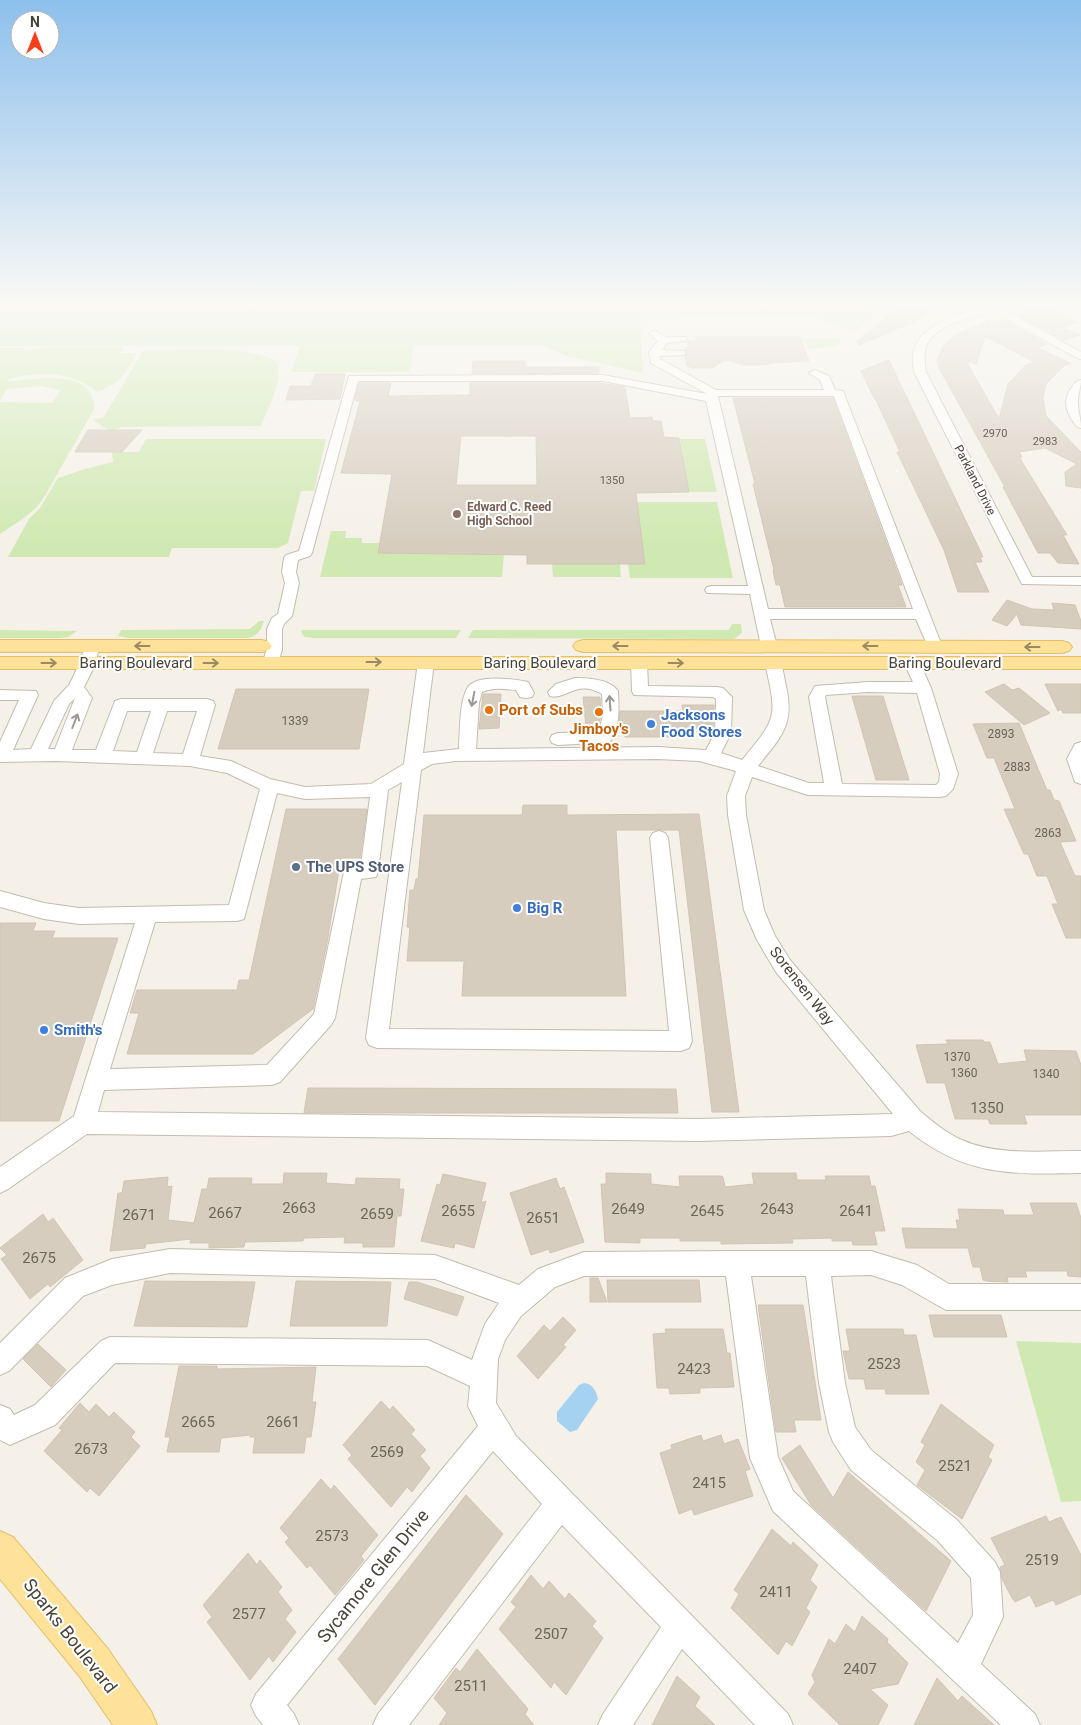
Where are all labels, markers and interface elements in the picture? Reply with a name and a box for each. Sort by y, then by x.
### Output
north arrow [10,10,60,60]
text: N [30,14,40,30]
house number: 2970 [983,427,1007,440]
house number: 2983 [1033,435,1057,448]
street label: Parkland Drive [951,443,999,517]
house number: 1350 [600,474,624,487]
place label: Edward C. Reed High School [467,500,552,528]
marker: Edward C. Reed High School [451,508,463,520]
one-way arrow [135,641,151,651]
one-way arrow [612,641,628,651]
one-way arrow [862,641,878,651]
one-way arrow [1025,642,1041,652]
street label: Baring Boulevard [79,654,193,672]
street label: Baring Boulevard [483,654,597,672]
street label: Baring Boulevard [888,654,1002,672]
one-way arrow [365,657,381,667]
one-way arrow [40,658,56,668]
one-way arrow [202,658,219,668]
one-way arrow [668,658,684,668]
one-way arrow [467,690,477,706]
one-way arrow [606,695,615,711]
place label: Port of Subs [499,701,583,719]
marker: Port of Subs [483,704,495,716]
marker: Jimboy's Tacos [593,706,605,718]
place label: Jacksons Food Stores [661,706,742,741]
one-way arrow [71,714,80,729]
house number: 1339 [282,714,308,728]
marker: Jacksons Food Stores [645,718,657,730]
place label: Jimboy's Tacos [569,720,629,755]
house number: 2893 [988,727,1014,741]
house number: 2883 [1004,760,1030,774]
house number: 2863 [1035,826,1061,840]
place label: The UPS Store [306,858,404,876]
marker: The UPS Store [290,861,302,873]
place label: Big R [527,899,563,917]
marker: Big R [511,902,523,914]
street label: Sorensen Way [766,943,838,1029]
place label: Smith's [54,1021,103,1039]
marker: Smith's [38,1024,50,1036]
house number: 1370 [944,1050,971,1064]
house number: 1360 [951,1066,978,1080]
house number: 1340 [1033,1067,1060,1081]
house number: 1350 [970,1099,1004,1117]
house number: 2663 [282,1199,316,1217]
house number: 2649 [611,1200,645,1218]
house number: 2643 [760,1200,794,1218]
house number: 2655 [441,1202,475,1220]
house number: 2645 [690,1202,724,1220]
house number: 2641 [839,1202,873,1220]
house number: 2667 [208,1204,242,1222]
house number: 2659 [360,1205,394,1223]
house number: 2671 [122,1206,156,1224]
house number: 2651 [526,1209,560,1227]
house number: 2675 [22,1249,56,1267]
house number: 2523 [867,1355,901,1373]
house number: 2423 [677,1360,711,1378]
house number: 2665 [181,1413,215,1431]
house number: 2661 [266,1413,300,1431]
house number: 2673 [74,1440,108,1458]
house number: 2569 [370,1443,404,1461]
house number: 2521 [938,1457,972,1475]
house number: 2415 [692,1474,726,1492]
street label: Sycamore Glen Drive [312,1505,433,1647]
house number: 2573 [315,1527,349,1545]
house number: 2519 [1025,1551,1059,1569]
street label: Sparks Boulevard [19,1574,122,1697]
house number: 2411 [759,1583,793,1601]
house number: 2577 [232,1605,266,1623]
house number: 2507 [534,1625,568,1643]
house number: 2407 [843,1660,877,1678]
house number: 2511 [454,1677,488,1695]

